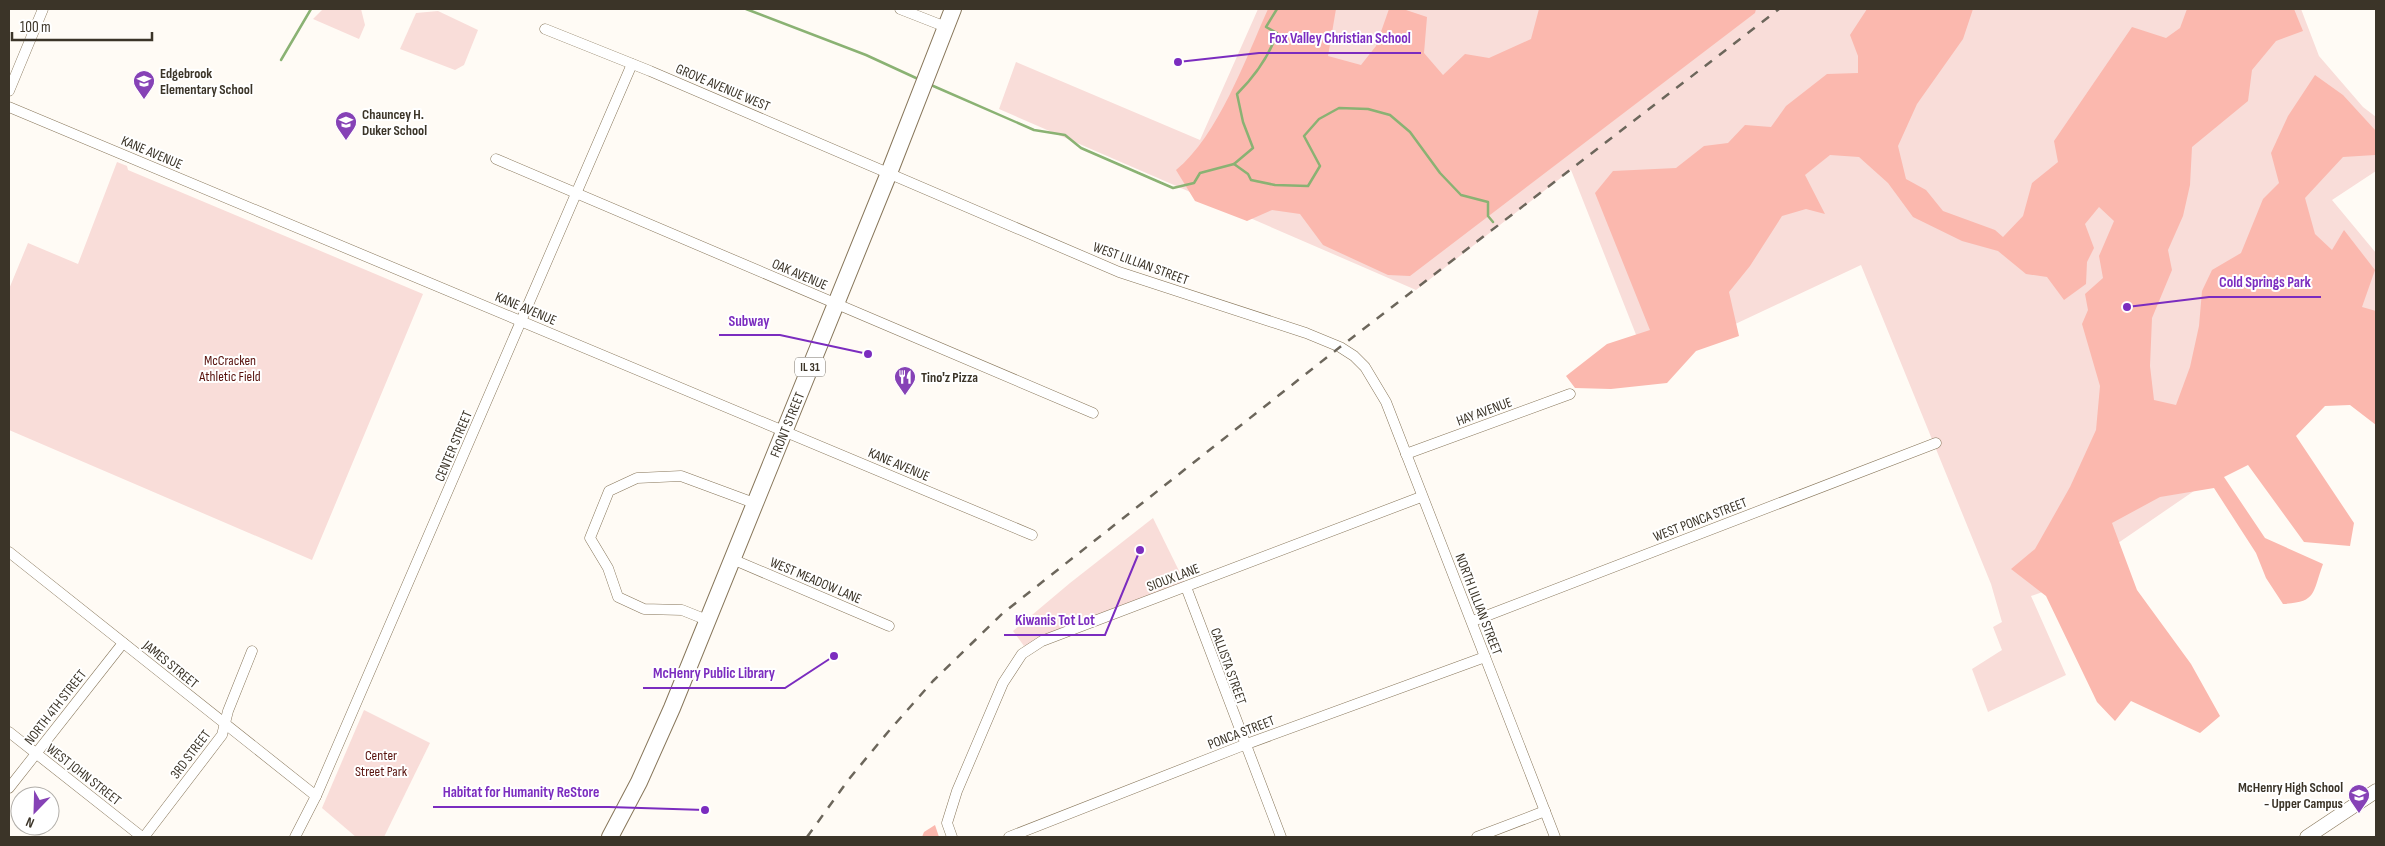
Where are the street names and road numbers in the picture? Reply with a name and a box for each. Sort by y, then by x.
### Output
street label: GROVE AVENUE WEST [673,60,773,115]
street label: KANE AVENUE [119,132,185,173]
street label: WEST LILLIAN STREET [1091,238,1191,289]
street label: OAK AVENUE [769,255,830,294]
street label: KANE AVENUE [493,288,559,329]
road number: IL 31 [795,358,825,377]
street label: FRONT STREET [767,389,808,460]
street label: HAY AVENUE [1454,393,1515,429]
street label: CENTER STREET [431,408,476,484]
street label: KANE AVENUE [866,444,932,485]
street label: WEST PONCA STREET [1651,494,1750,545]
street label: NORTH LILLIAN STREET [1451,551,1506,658]
street label: WEST MEADOW LANE [767,554,864,608]
street label: SIOUX LANE [1144,560,1202,595]
street label: CALLISTA STREET [1207,625,1250,707]
street label: JAMES STREET [139,636,202,692]
street label: NORTH 4TH STREET [21,666,90,748]
street label: PONCA STREET [1205,712,1277,753]
street label: 3RD STREET [167,726,214,782]
street label: WEST JOHN STREET [43,740,125,809]

